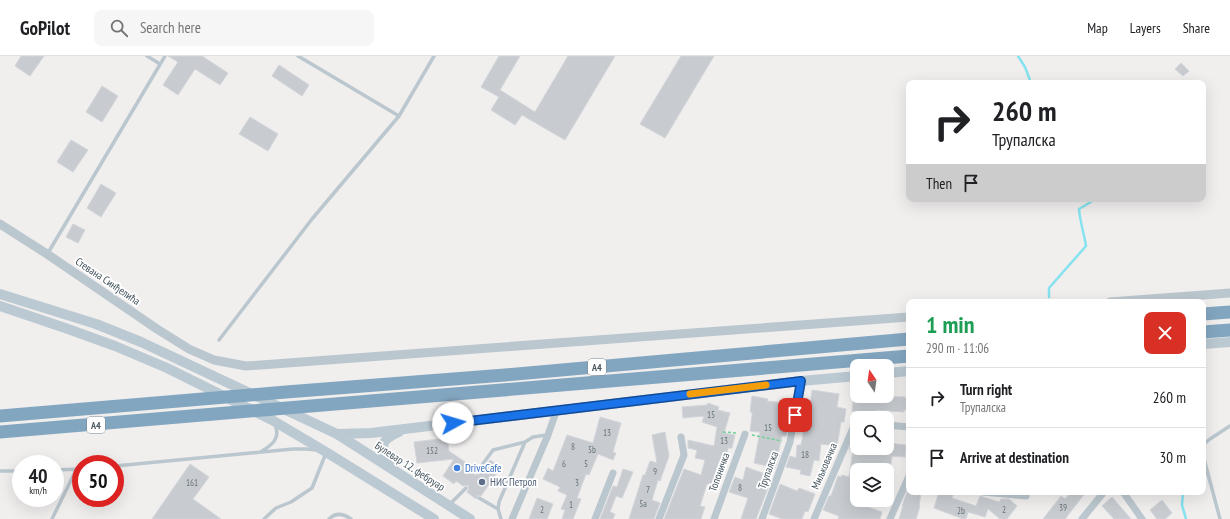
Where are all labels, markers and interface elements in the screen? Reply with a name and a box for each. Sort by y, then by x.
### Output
search box [94,10,374,46]
text: GoPilot [20,16,70,40]
icon: search [108,17,130,39]
text: Search here [140,18,201,37]
text: Map [1087,19,1108,37]
text: Layers [1130,19,1161,37]
text: Share [1183,19,1210,37]
text: 260 m [992,92,1056,129]
icon: right [926,96,978,148]
text: Трупалска [992,128,1056,151]
icon: arrive [960,172,982,194]
text: Then [926,174,952,193]
street label: Стевана Синђелића [73,254,143,308]
text: 1 min [926,309,974,340]
button: close [1144,312,1186,354]
text: 290 m · 11:06 [926,340,989,357]
road number: A4 [588,359,606,375]
north arrow [850,359,894,403]
map controls [850,359,894,507]
text: Turn right [960,380,1012,399]
icon: right [926,387,948,409]
text: 260 m [1153,388,1186,407]
pin [778,398,812,432]
text: Трупалска [960,399,1006,416]
position arrow [432,402,474,444]
icon: arrive [784,404,806,426]
house number: 15 [707,409,715,420]
button: search [850,411,894,455]
road number: A4 [87,417,105,433]
house number: 15 [764,422,772,433]
house number: 13 [603,427,611,438]
house number: 13 [720,435,728,446]
street label: Булевар 12. фебруар [372,438,448,494]
house number: 8 [571,441,575,452]
street label: Миљковачка [808,441,840,491]
house number: 5b [588,444,596,455]
house number: 152 [426,445,438,456]
icon: arrive [926,447,948,469]
text: Arrive at destination [960,448,1069,467]
text: 30 m [1160,448,1186,467]
street label: Трупалска [755,449,781,491]
house number: 18 [801,449,809,460]
street label: Топоничка [705,451,733,493]
speed limit sign: 50 [72,455,124,507]
house number: 6 [562,458,566,469]
house number: 5 [584,458,588,469]
place label: DriveCafe [465,461,502,475]
text: 40 [28,463,48,489]
marker: DriveCafe [452,463,462,473]
button: layers [850,463,894,507]
house number: 9 [653,466,657,477]
place label: НИС Петрол [490,475,537,489]
house number: 161 [186,477,198,488]
marker: НИС Петрол [477,477,487,487]
house number: 3 [575,477,579,488]
house number: 8 [738,482,742,493]
text: km/h [29,484,47,497]
house number: 7 [646,484,650,495]
house number: 5a [639,498,647,509]
house number: 1 [569,499,573,510]
house number: 39 [1059,502,1067,513]
house number: 2 [540,504,544,515]
house number: 2 [1002,504,1006,515]
house number: 2b [957,505,965,516]

